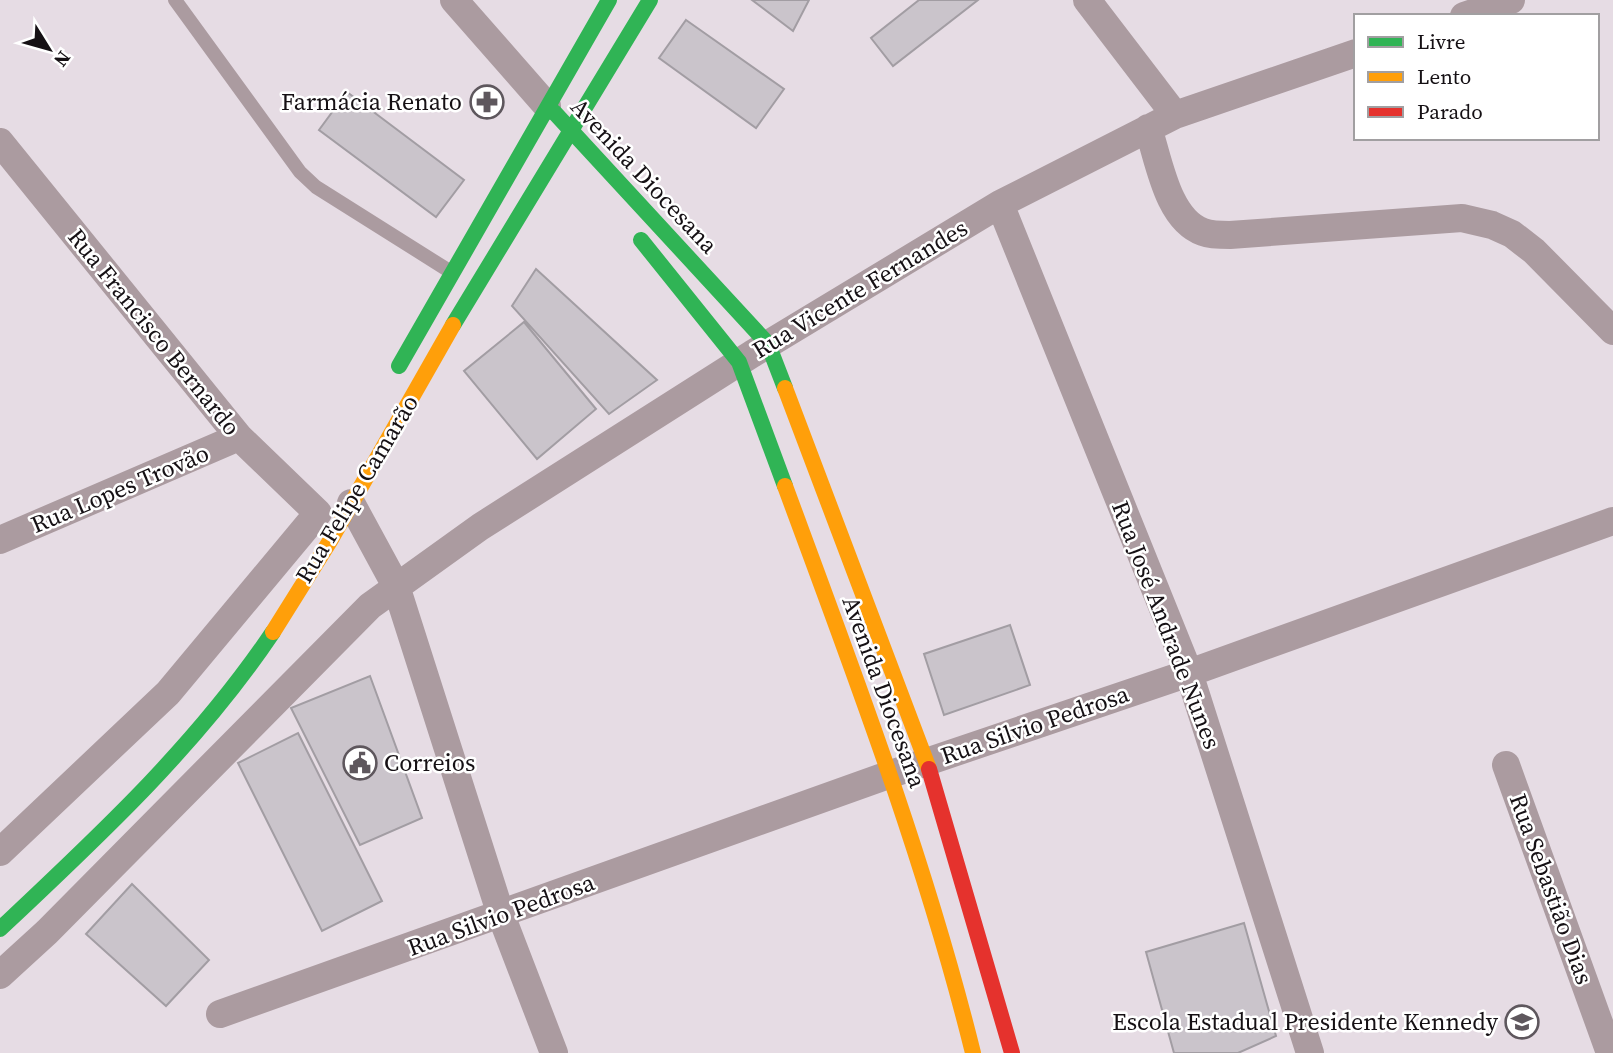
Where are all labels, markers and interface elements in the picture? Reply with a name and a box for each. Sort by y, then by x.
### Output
north arrow [14,14,84,84]
legend [1354,14,1599,140]
text: Livre [1417,27,1465,56]
text: N [48,46,77,73]
text: Lento [1417,62,1471,91]
pharmacy icon: Farmácia Renato [468,83,506,121]
place label: Farmácia Renato [281,85,462,118]
street label: Avenida Diocesana [563,91,726,261]
text: Parado [1417,97,1483,126]
street label: Rua Vicente Fernandes [746,211,974,366]
street label: Rua Francisco Bernardo [60,221,248,442]
street label: Rua Felipe Camarão [287,388,426,589]
street label: Rua Lopes Trovão [26,436,214,541]
street label: Rua José Andrade Nunes [1104,496,1229,754]
street label: Avenida Diocesana [834,591,935,793]
street label: Rua Silvio Pedrosa [936,677,1134,772]
public building icon: Correios [341,744,379,782]
place label: Correios [384,746,475,779]
street label: Rua Sebastião Dias [1502,789,1601,989]
street label: Rua Silvio Pedrosa [403,865,600,964]
school or university icon: Escola Estadual Presidente Kennedy [1503,1003,1541,1041]
place label: Escola Estadual Presidente Kennedy [1112,1005,1499,1038]

